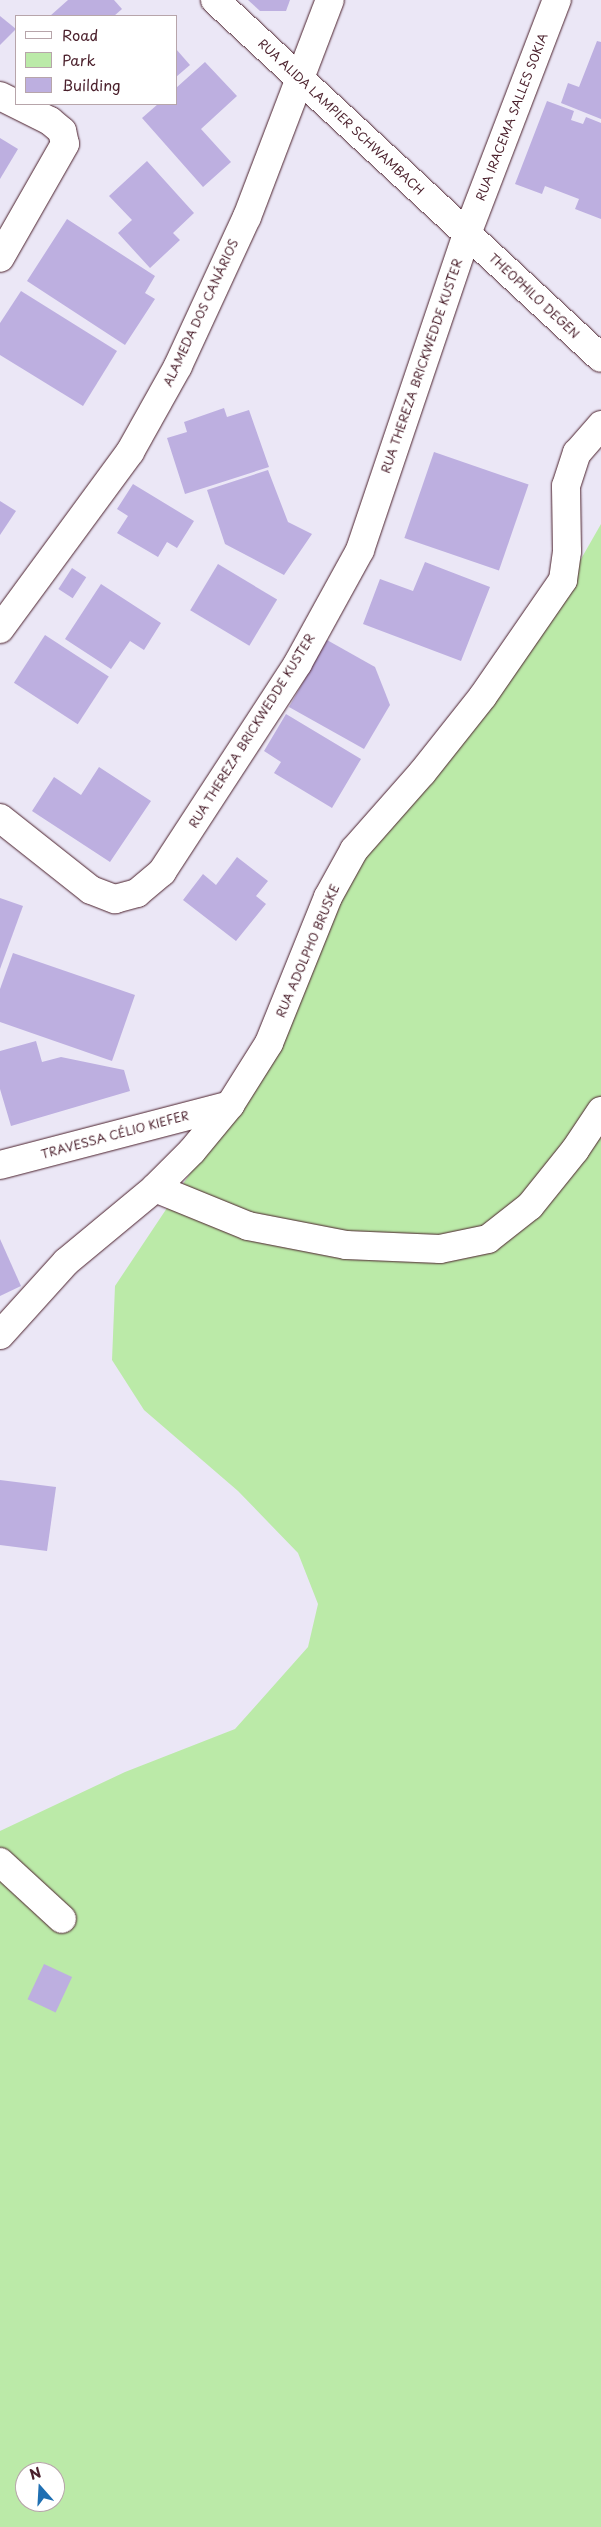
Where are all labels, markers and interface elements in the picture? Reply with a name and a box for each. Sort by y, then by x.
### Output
legend [15,15,178,105]
text: Road [62,23,98,46]
street label: RUA IRACEMA SALLES SOKIA [473,31,551,203]
street label: RUA ALIDA LAMPIER SCHWAMBACH [254,35,428,199]
text: Park [62,48,96,71]
text: Building [62,73,121,96]
street label: ALAMEDA DOS CANÁRIOS [160,236,242,390]
street label: THEOPHILO DEGEN [486,250,582,342]
street label: RUA THEREZA BRICKWEDDE KUSTER [378,256,466,476]
street label: RUA THEREZA BRICKWEDDE KUSTER [185,630,319,832]
street label: RUA ADOLPHO BRUSKE [273,881,343,1021]
street label: TRAVESSA CÉLIO KIEFER [40,1108,190,1162]
north arrow [15,2462,65,2512]
text: N [27,2462,44,2485]

